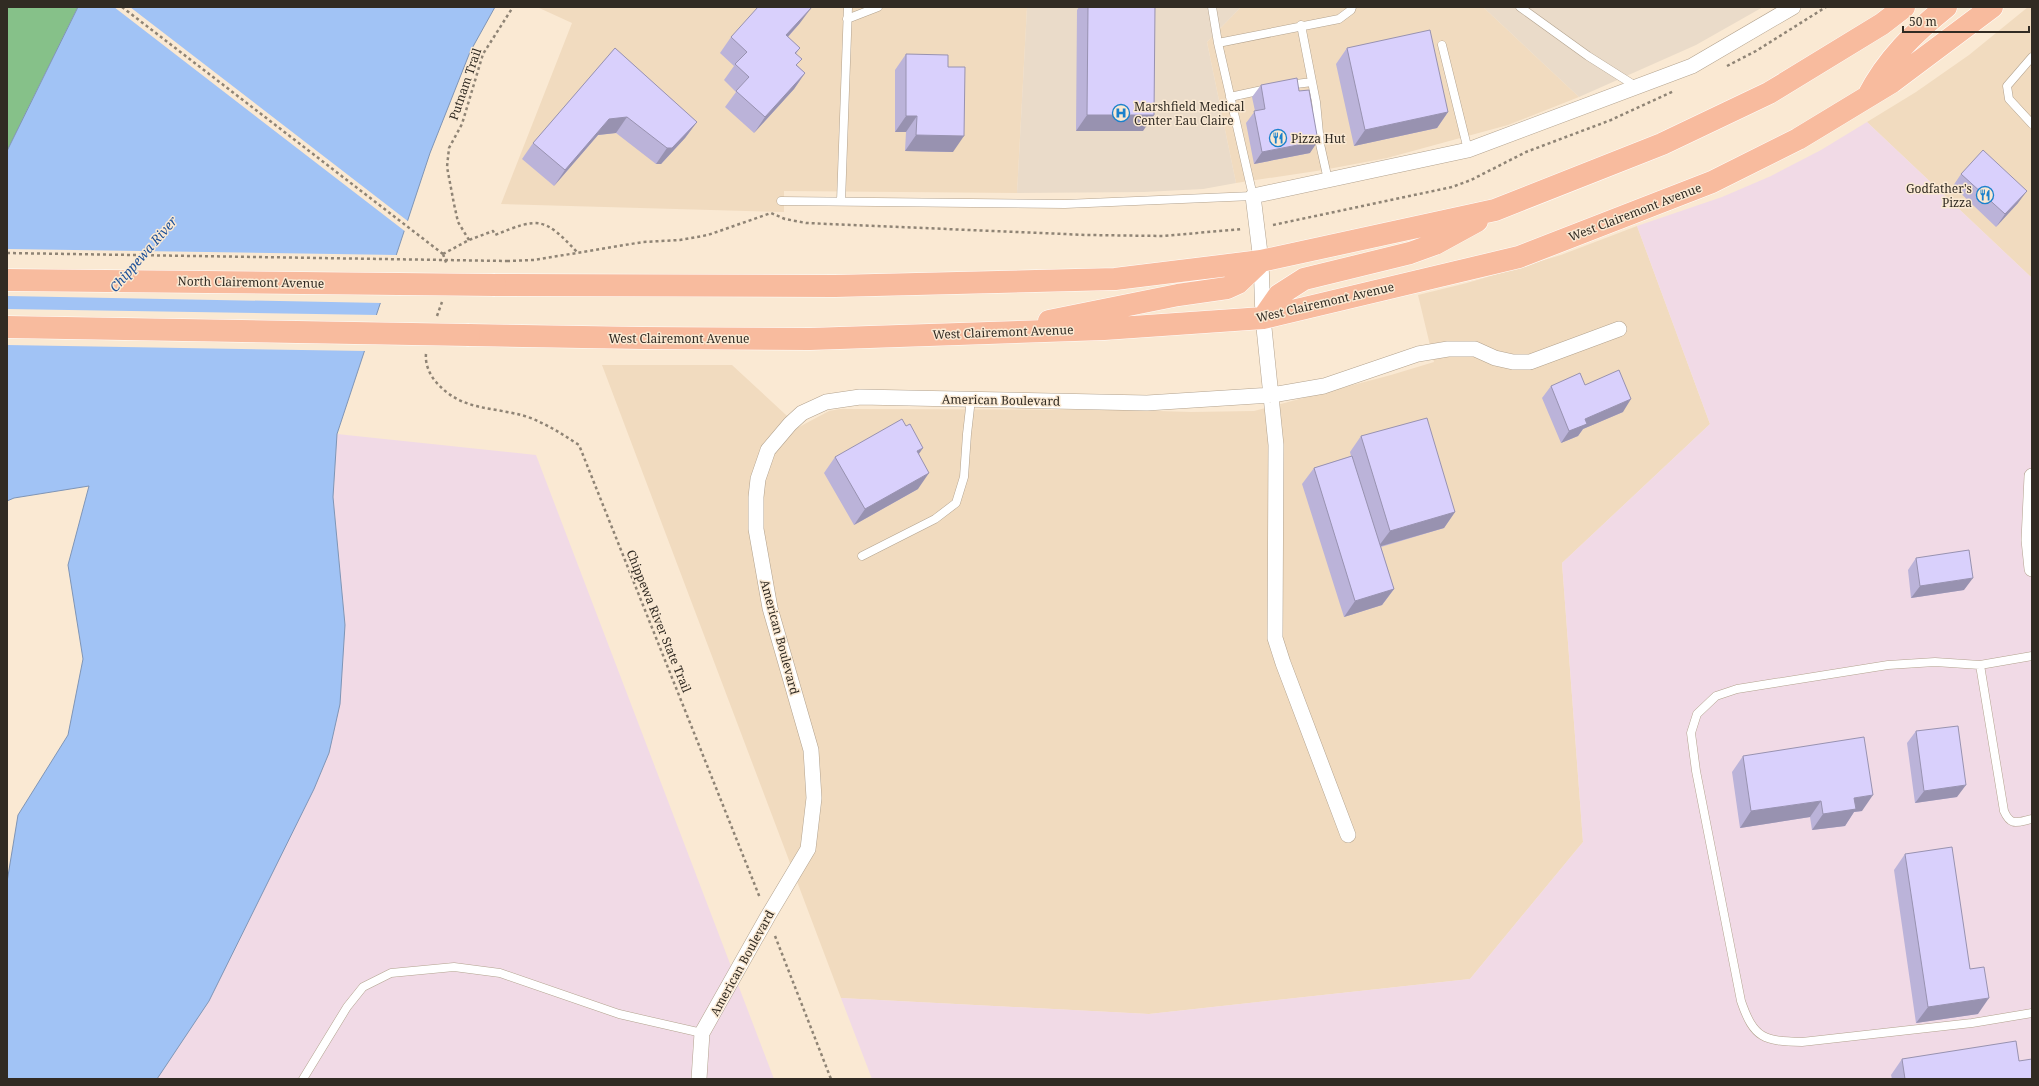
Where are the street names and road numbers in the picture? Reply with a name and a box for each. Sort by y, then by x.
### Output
street label: Putnam Trail [445,45,485,122]
street label: West Clairemont Avenue [1566,179,1704,245]
street label: North Clairemont Avenue [178,272,324,292]
street label: West Clairemont Avenue [1254,278,1396,326]
street label: West Clairemont Avenue [932,321,1074,343]
street label: West Clairemont Avenue [608,330,750,347]
street label: American Boulevard [942,390,1061,410]
street label: Chippewa River State Trail [623,547,696,695]
street label: American Boulevard [756,578,804,697]
street label: American Boulevard [706,907,778,1019]

